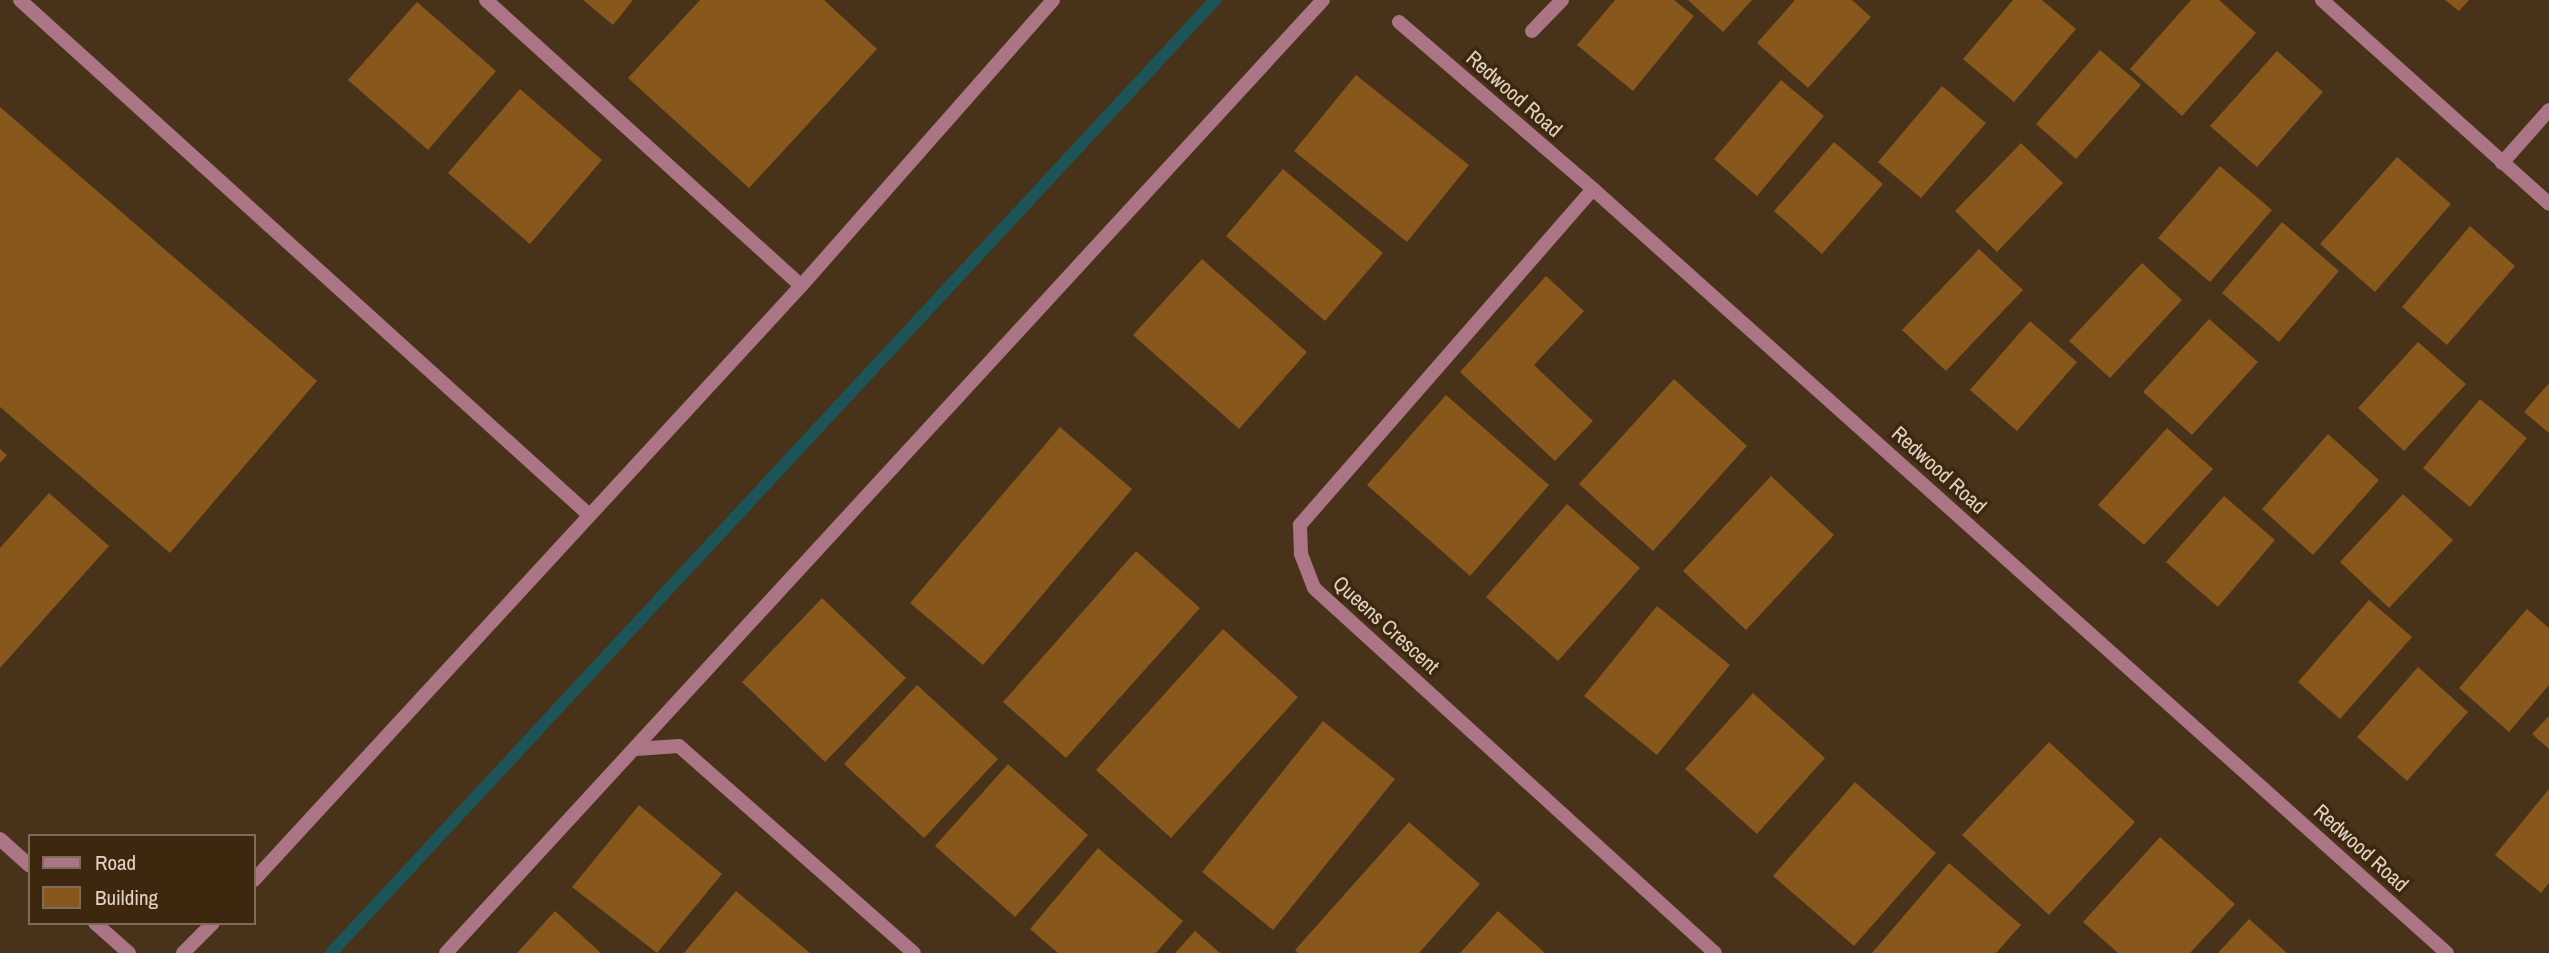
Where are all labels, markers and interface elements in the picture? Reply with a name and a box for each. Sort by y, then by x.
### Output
street label: Redwood Road [1461,46,1567,142]
street label: Redwood Road [1886,421,1992,519]
street label: Queens Crescent [1328,571,1444,679]
street label: Redwood Road [2308,799,2414,897]
legend [28,834,256,925]
text: Road [95,848,136,877]
text: Building [95,883,158,912]

